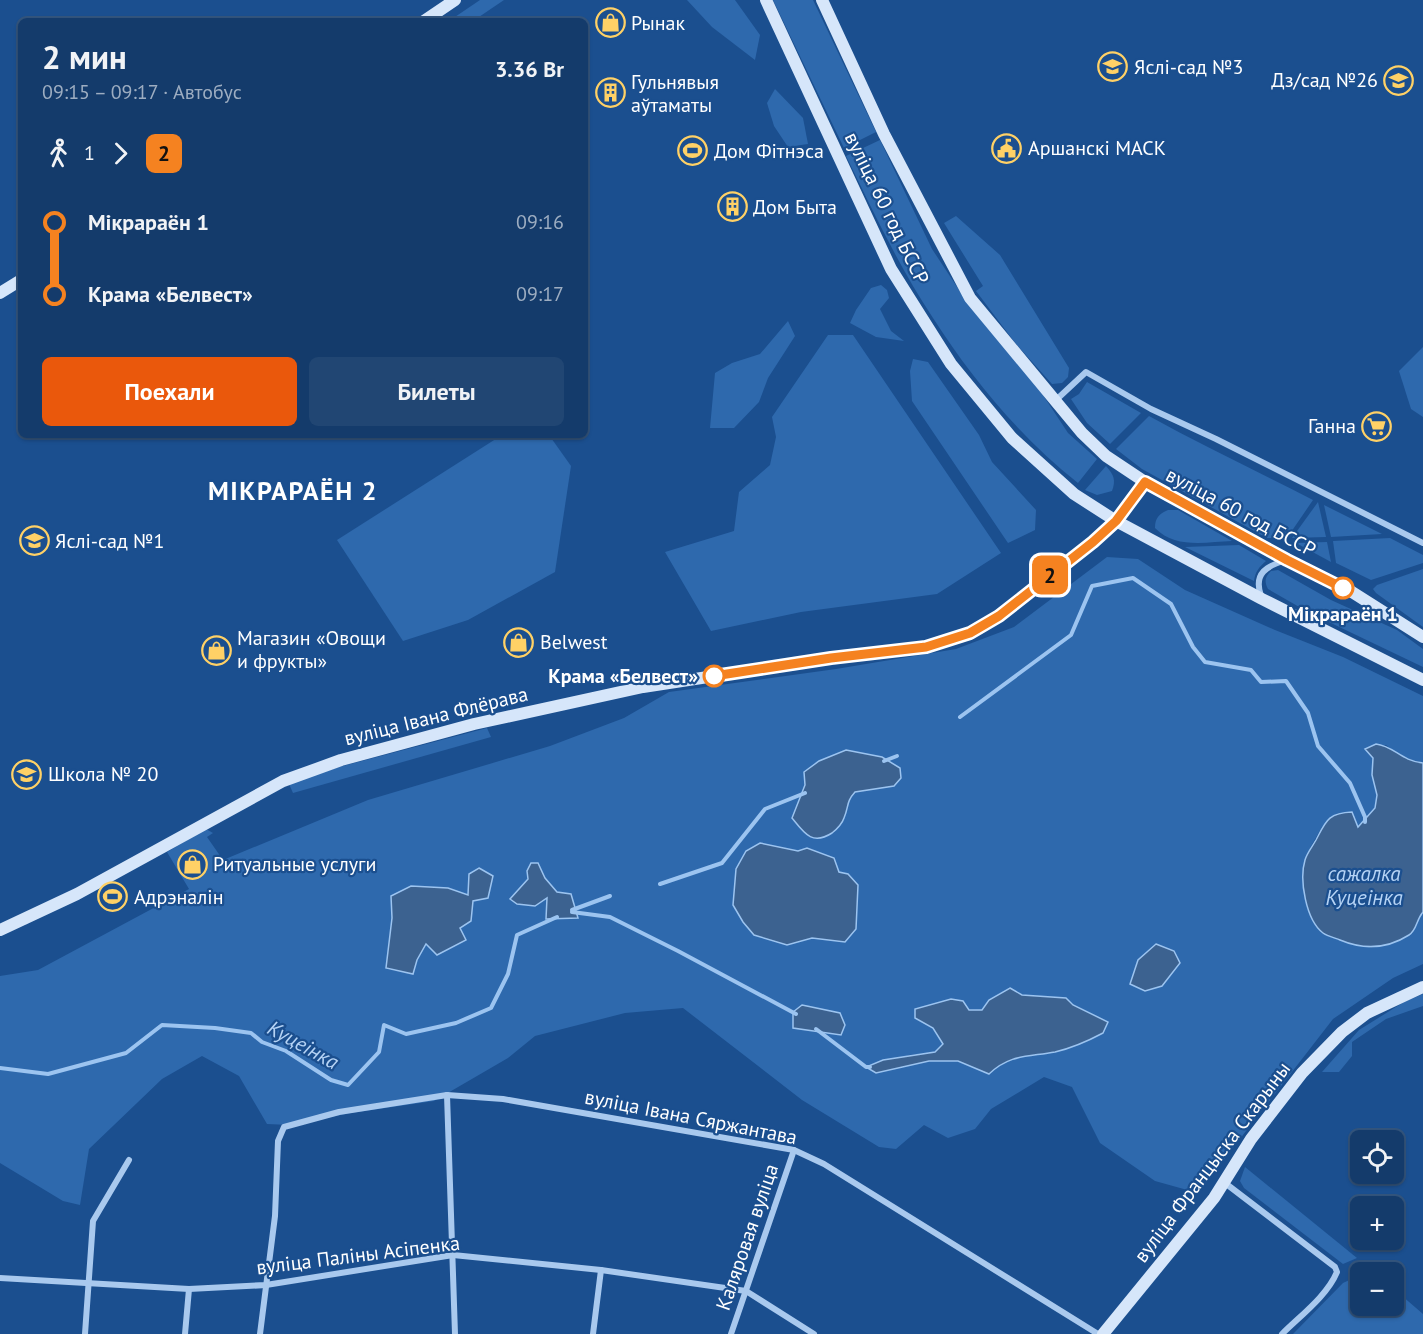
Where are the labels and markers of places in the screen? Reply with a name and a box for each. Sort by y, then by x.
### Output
shop icon: Рынак [594,7,626,39]
place label: Рынак [631,10,685,36]
school or university icon: Яслі-сад №3 [1097,51,1129,83]
place label: Яслі-сад №3 [1134,54,1243,80]
school or university icon: Дз/сад №26 [1383,64,1415,96]
place label: Дз/сад №26 [1271,67,1378,93]
place label: Гульнявыя аўтаматы [631,69,719,118]
building icon: Гульнявыя аўтаматы [594,77,626,109]
public building icon: Аршанскі МАСК [991,132,1023,164]
sports icon: Дом Фітнэса [677,135,709,167]
place label: Аршанскі МАСК [1028,135,1166,161]
place label: Дом Фітнэса [714,138,824,164]
building icon: Дом Быта [716,191,748,223]
place label: Дом Быта [753,194,837,220]
supermarket icon: Ганна [1361,410,1393,442]
place label: Ганна [1308,413,1356,439]
school or university icon: Яслі-сад №1 [18,525,50,557]
place label: Яслі-сад №1 [55,528,164,554]
marker: Мікрараён 1 [1332,577,1354,599]
place label: Мікрараён 1 [1288,601,1398,627]
place label: Магазин «Овощи и фрукты» [237,625,386,674]
shop icon: Belwest [503,626,535,658]
place label: Belwest [540,629,608,655]
shop icon: Магазин «Овощи и фрукты» [200,634,232,666]
place label: Крама «Белвест» [548,663,698,689]
marker: Крама «Белвест» [703,665,725,687]
school or university icon: Школа № 20 [11,758,43,790]
place label: Школа № 20 [48,761,158,787]
shop icon: Ритуальные услуги [176,848,208,880]
place label: Ритуальные услуги [213,851,376,877]
sports icon: Адрэналін [97,881,129,913]
place label: Адрэналін [134,884,223,910]

